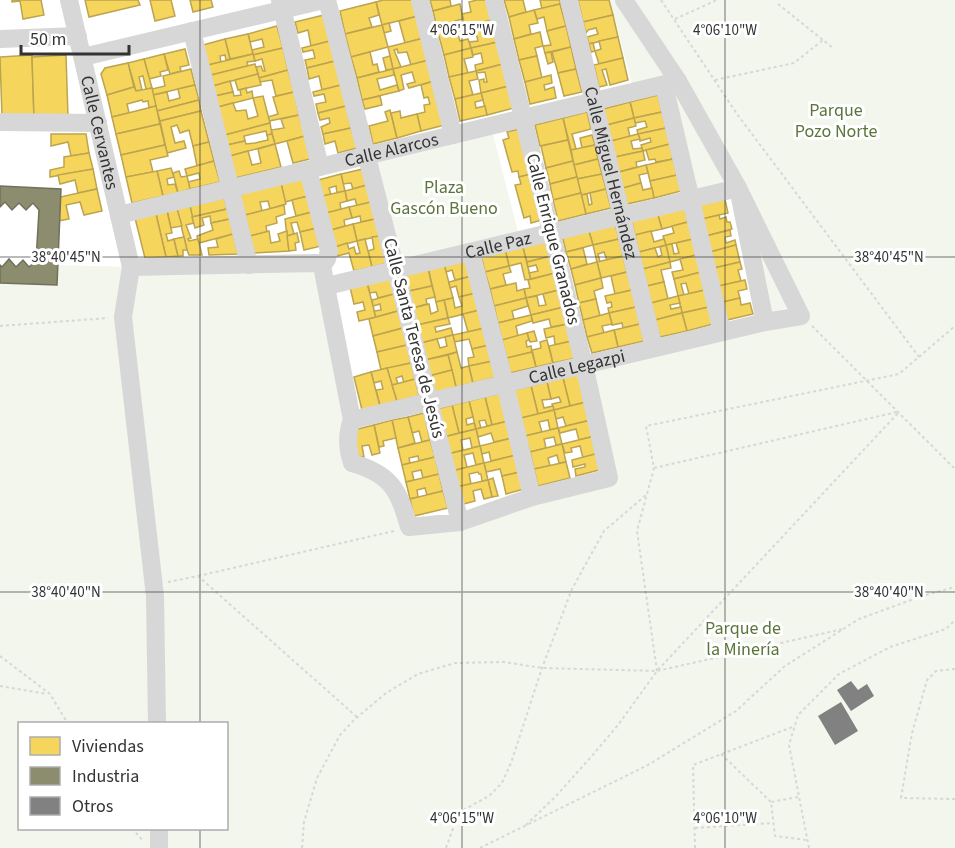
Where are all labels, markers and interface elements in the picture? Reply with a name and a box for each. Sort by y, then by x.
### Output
scale bar [21,18,129,56]
text: 4°06'15"W [430,20,494,41]
text: 4°06'10"W [693,20,757,41]
text: 50 m [30,27,66,52]
street label: Calle Cervantes [74,73,125,192]
street label: Calle Miguel Hernández [578,84,644,262]
park label: Parque Pozo Norte [795,98,877,144]
street label: Calle Alarcos [342,126,441,173]
street label: Calle Enrique Granados [520,151,586,327]
park label: Plaza Gascón Bueno [390,175,498,221]
street label: Calle Paz [463,225,534,265]
street label: Calle Santa Teresa de Jesús [377,235,451,441]
text: 38°40'45"N [31,247,101,268]
text: 38°40'45"N [854,247,924,268]
street label: Calle Legazpi [526,343,627,390]
text: 38°40'40"N [31,582,101,603]
text: 38°40'40"N [854,582,924,603]
park label: Parque de la Minería [705,616,781,662]
legend [18,722,228,830]
text: Viviendas [72,734,144,759]
text: Industria [72,764,139,789]
text: Otros [72,794,113,819]
text: 4°06'15"W [430,808,494,829]
text: 4°06'10"W [693,808,757,829]

